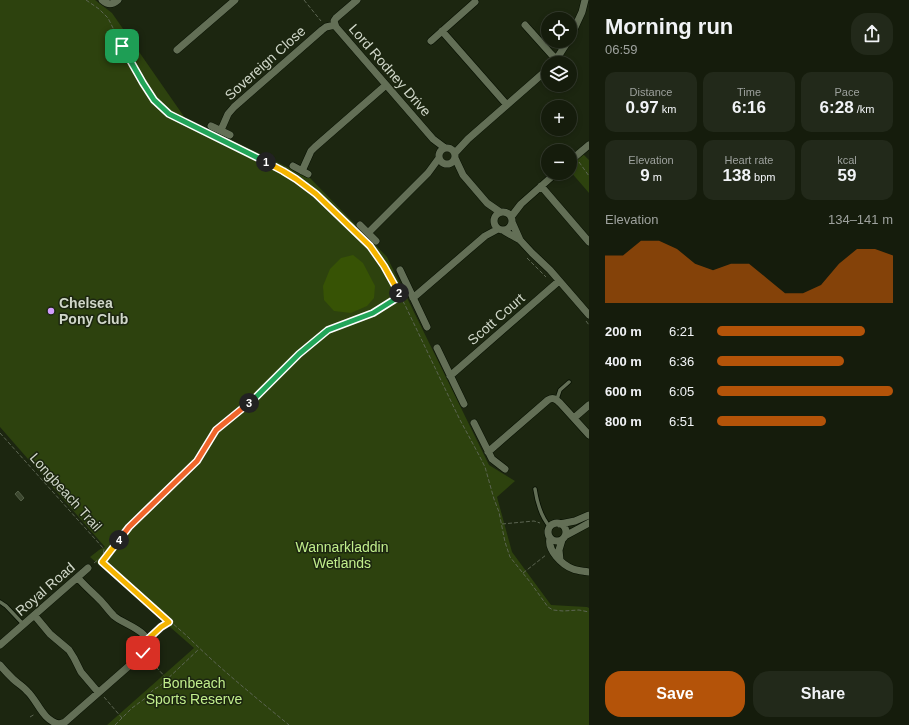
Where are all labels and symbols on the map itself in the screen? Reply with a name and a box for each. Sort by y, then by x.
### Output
street label: Lord Rodney Drive [346,21,434,119]
street label: Sovereign Close [221,23,309,103]
pin [105,29,139,63]
pin: 1 [256,152,276,172]
pin: 2 [389,283,409,303]
street label: Scott Court [464,290,528,348]
place label: Chelsea Pony Club [59,295,128,327]
marker: Chelsea Pony Club [46,306,56,316]
pin: 3 [239,393,259,413]
street label: Longbeach Trail [27,450,105,534]
pin: 4 [109,530,129,550]
park label: Wannarkladdin Wetlands [296,539,388,571]
street label: Royal Road [12,559,78,619]
pin [126,636,160,670]
park label: Bonbeach Sports Reserve [146,675,242,707]

